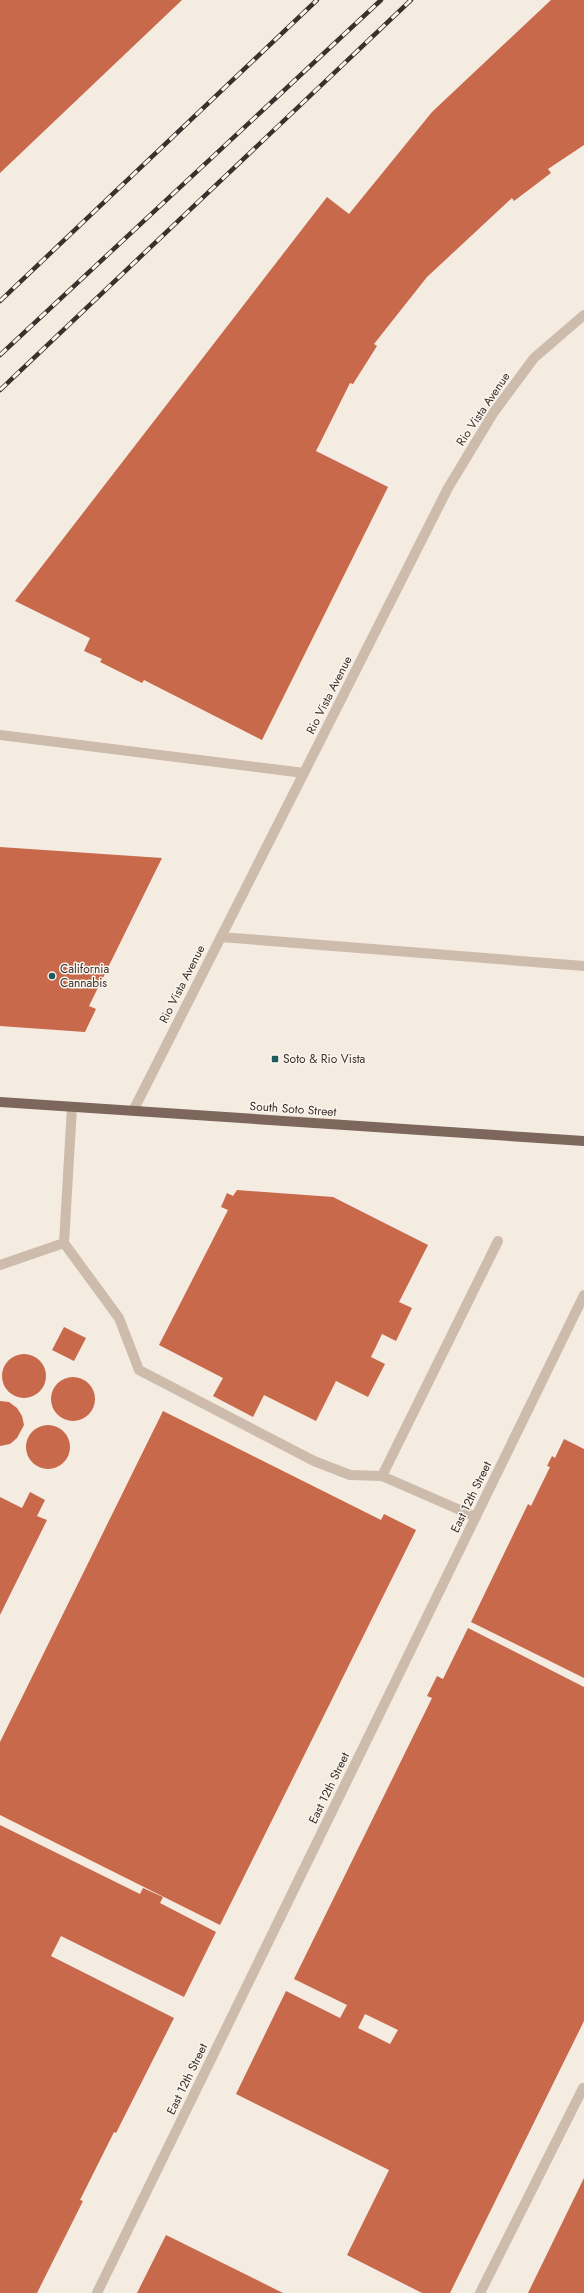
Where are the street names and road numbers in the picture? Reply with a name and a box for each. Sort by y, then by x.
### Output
street label: Rio Vista Avenue [452,369,514,449]
street label: Rio Vista Avenue [302,653,356,737]
street label: Rio Vista Avenue [155,942,209,1026]
street label: South Soto Street [249,1097,337,1121]
street label: East 12th Street [446,1458,496,1536]
street label: East 12th Street [304,1749,354,1827]
street label: East 12th Street [162,2040,212,2118]

